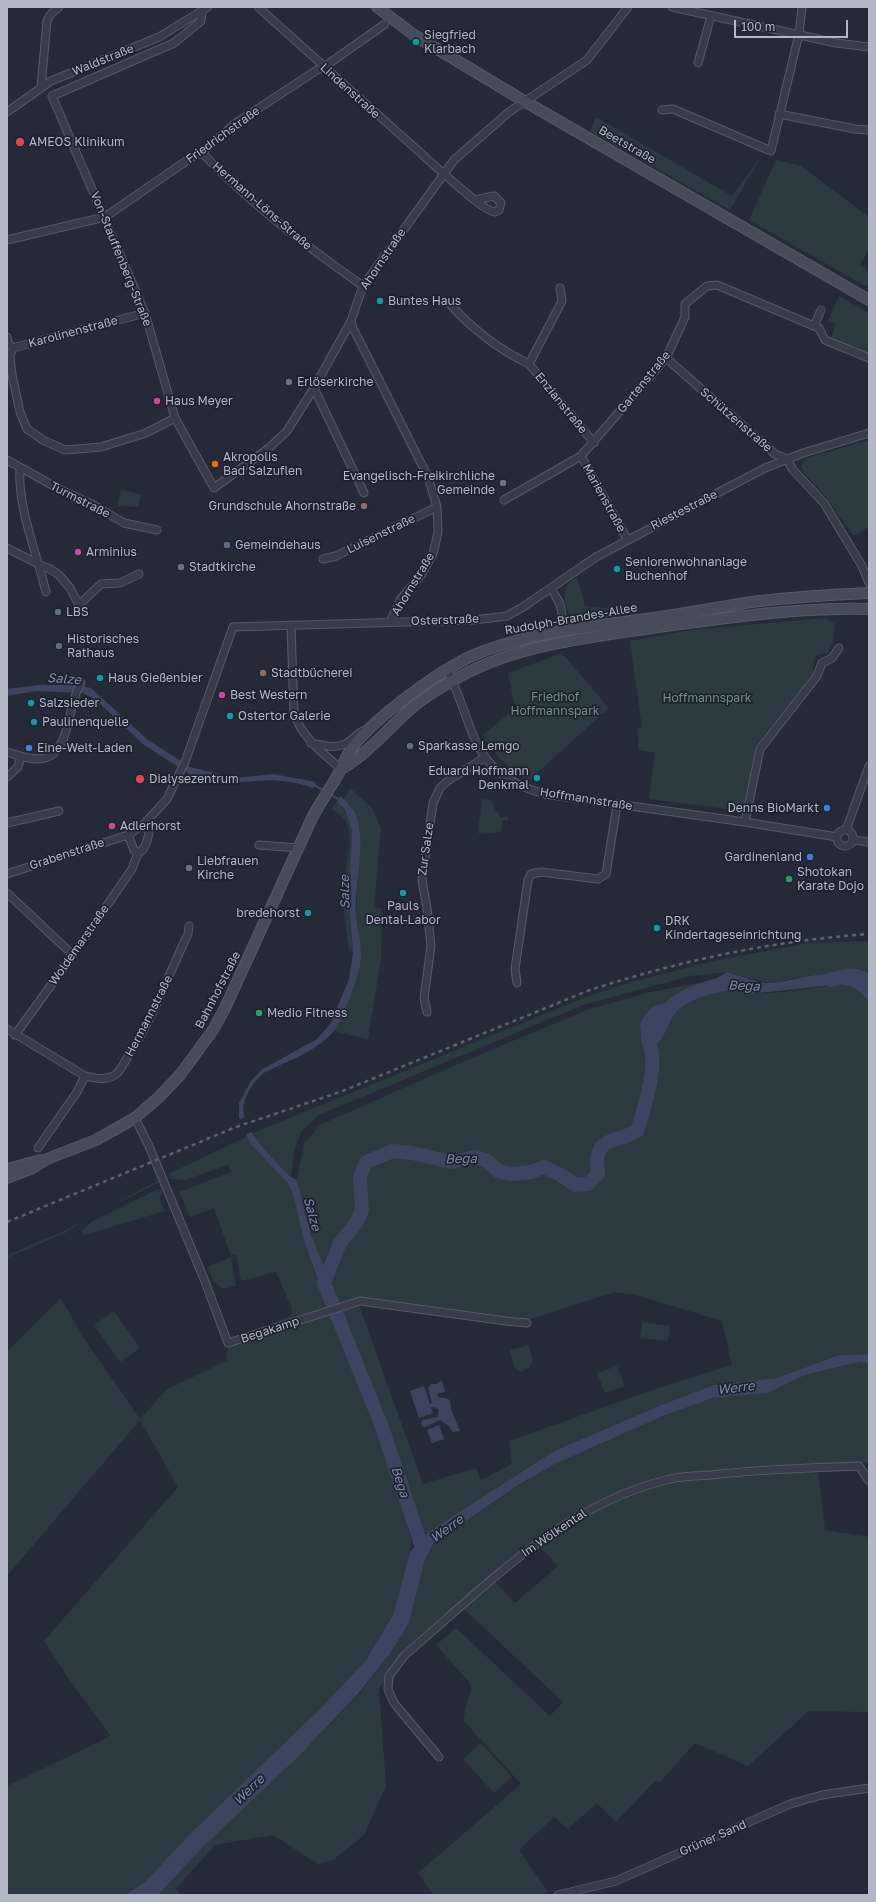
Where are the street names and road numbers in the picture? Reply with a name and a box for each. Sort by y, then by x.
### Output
street label: Waldstraße [70,41,136,79]
street label: Lindenstraße [317,60,383,122]
street label: Friedrichstraße [183,103,263,167]
street label: Beetstraße [596,123,658,167]
street label: Hermann-Löns-Straße [209,159,315,253]
street label: Von-Stauffenberg-Straße [87,189,155,329]
street label: Ahornstraße [357,226,409,292]
street label: Karolinenstraße [27,313,119,351]
street label: Gartenstraße [615,348,673,416]
street label: Enzianstraße [532,369,590,437]
street label: Schützenstraße [697,385,775,455]
street label: Marienstraße [579,461,629,535]
street label: Turmstraße [48,479,112,521]
street label: Riestestraße [648,487,720,533]
street label: Luisenstraße [345,511,417,557]
street label: Ahornstraße [389,550,437,618]
street label: Rudolph-Brandes-Allee [504,600,638,638]
street label: Osterstraße [411,612,479,628]
street label: Hoffmannstraße [539,785,633,813]
street label: Zur Salze [415,822,437,876]
street label: Grabenstraße [28,835,106,873]
street label: Woldemarstraße [46,902,112,988]
street label: Bahnhofstraße [192,949,244,1031]
street label: Hermannstraße [122,973,176,1059]
street label: Begakamp [239,1314,301,1346]
street label: Im Wölkental [519,1506,589,1560]
street label: Grüner Sand [677,1817,749,1859]

